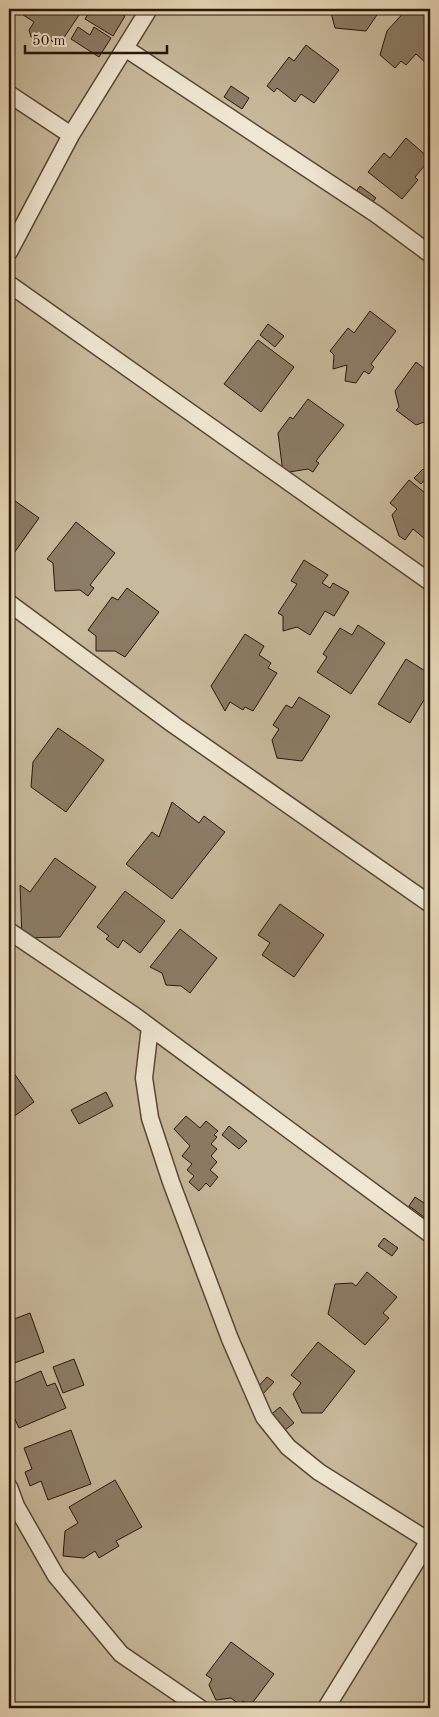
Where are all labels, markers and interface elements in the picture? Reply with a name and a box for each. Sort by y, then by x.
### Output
scale bar [25,22,168,54]
text: 50 m [32,34,66,49]

